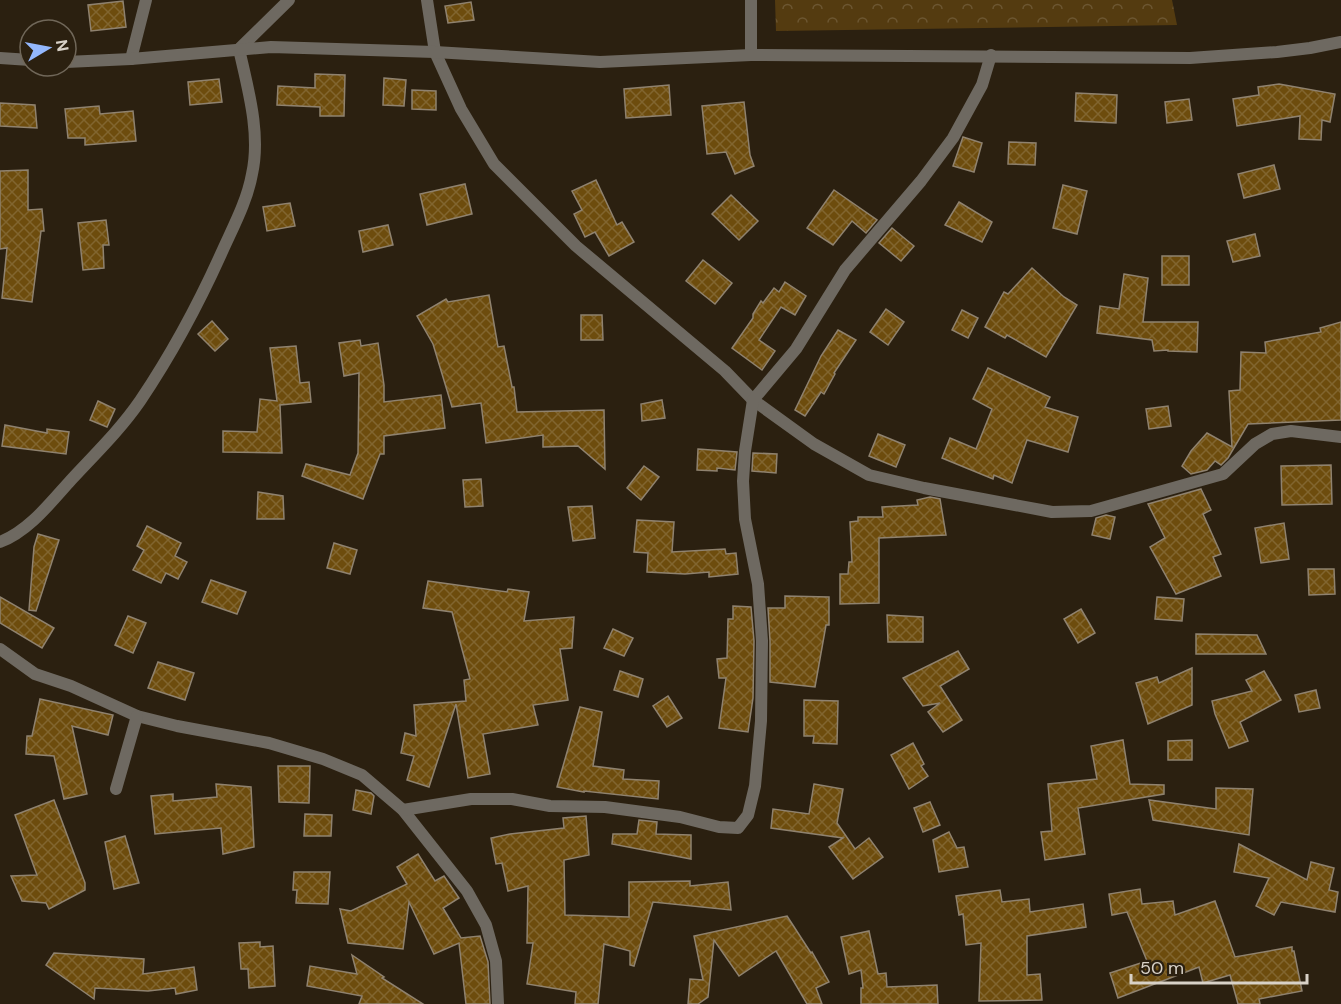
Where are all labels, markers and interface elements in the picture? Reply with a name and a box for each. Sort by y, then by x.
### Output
north arrow [18,18,78,78]
text: N [51,38,74,53]
scale bar [1131,947,1306,985]
text: 50 m [1140,956,1184,980]

